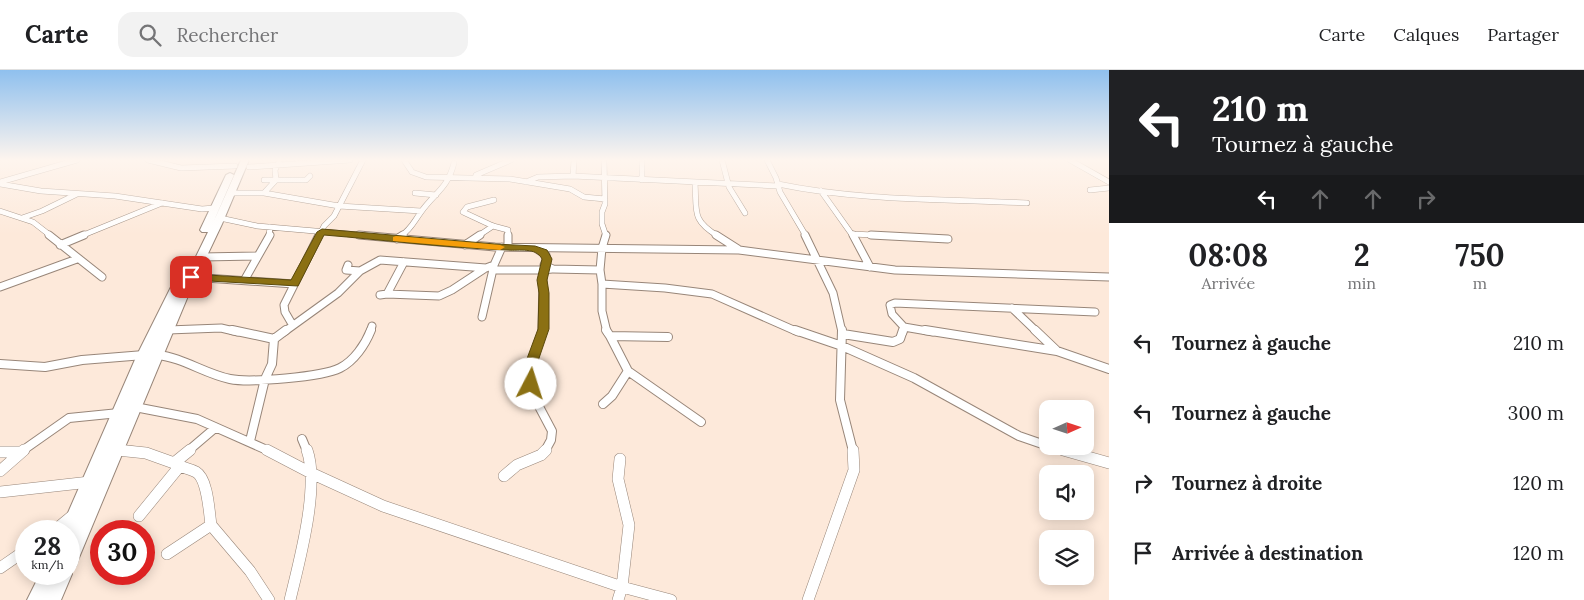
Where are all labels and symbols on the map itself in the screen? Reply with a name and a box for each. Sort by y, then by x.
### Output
pin [170,256,212,298]
position arrow [504,357,556,409]
north arrow [1039,400,1094,455]
speed limit sign: 30 [90,520,155,585]

